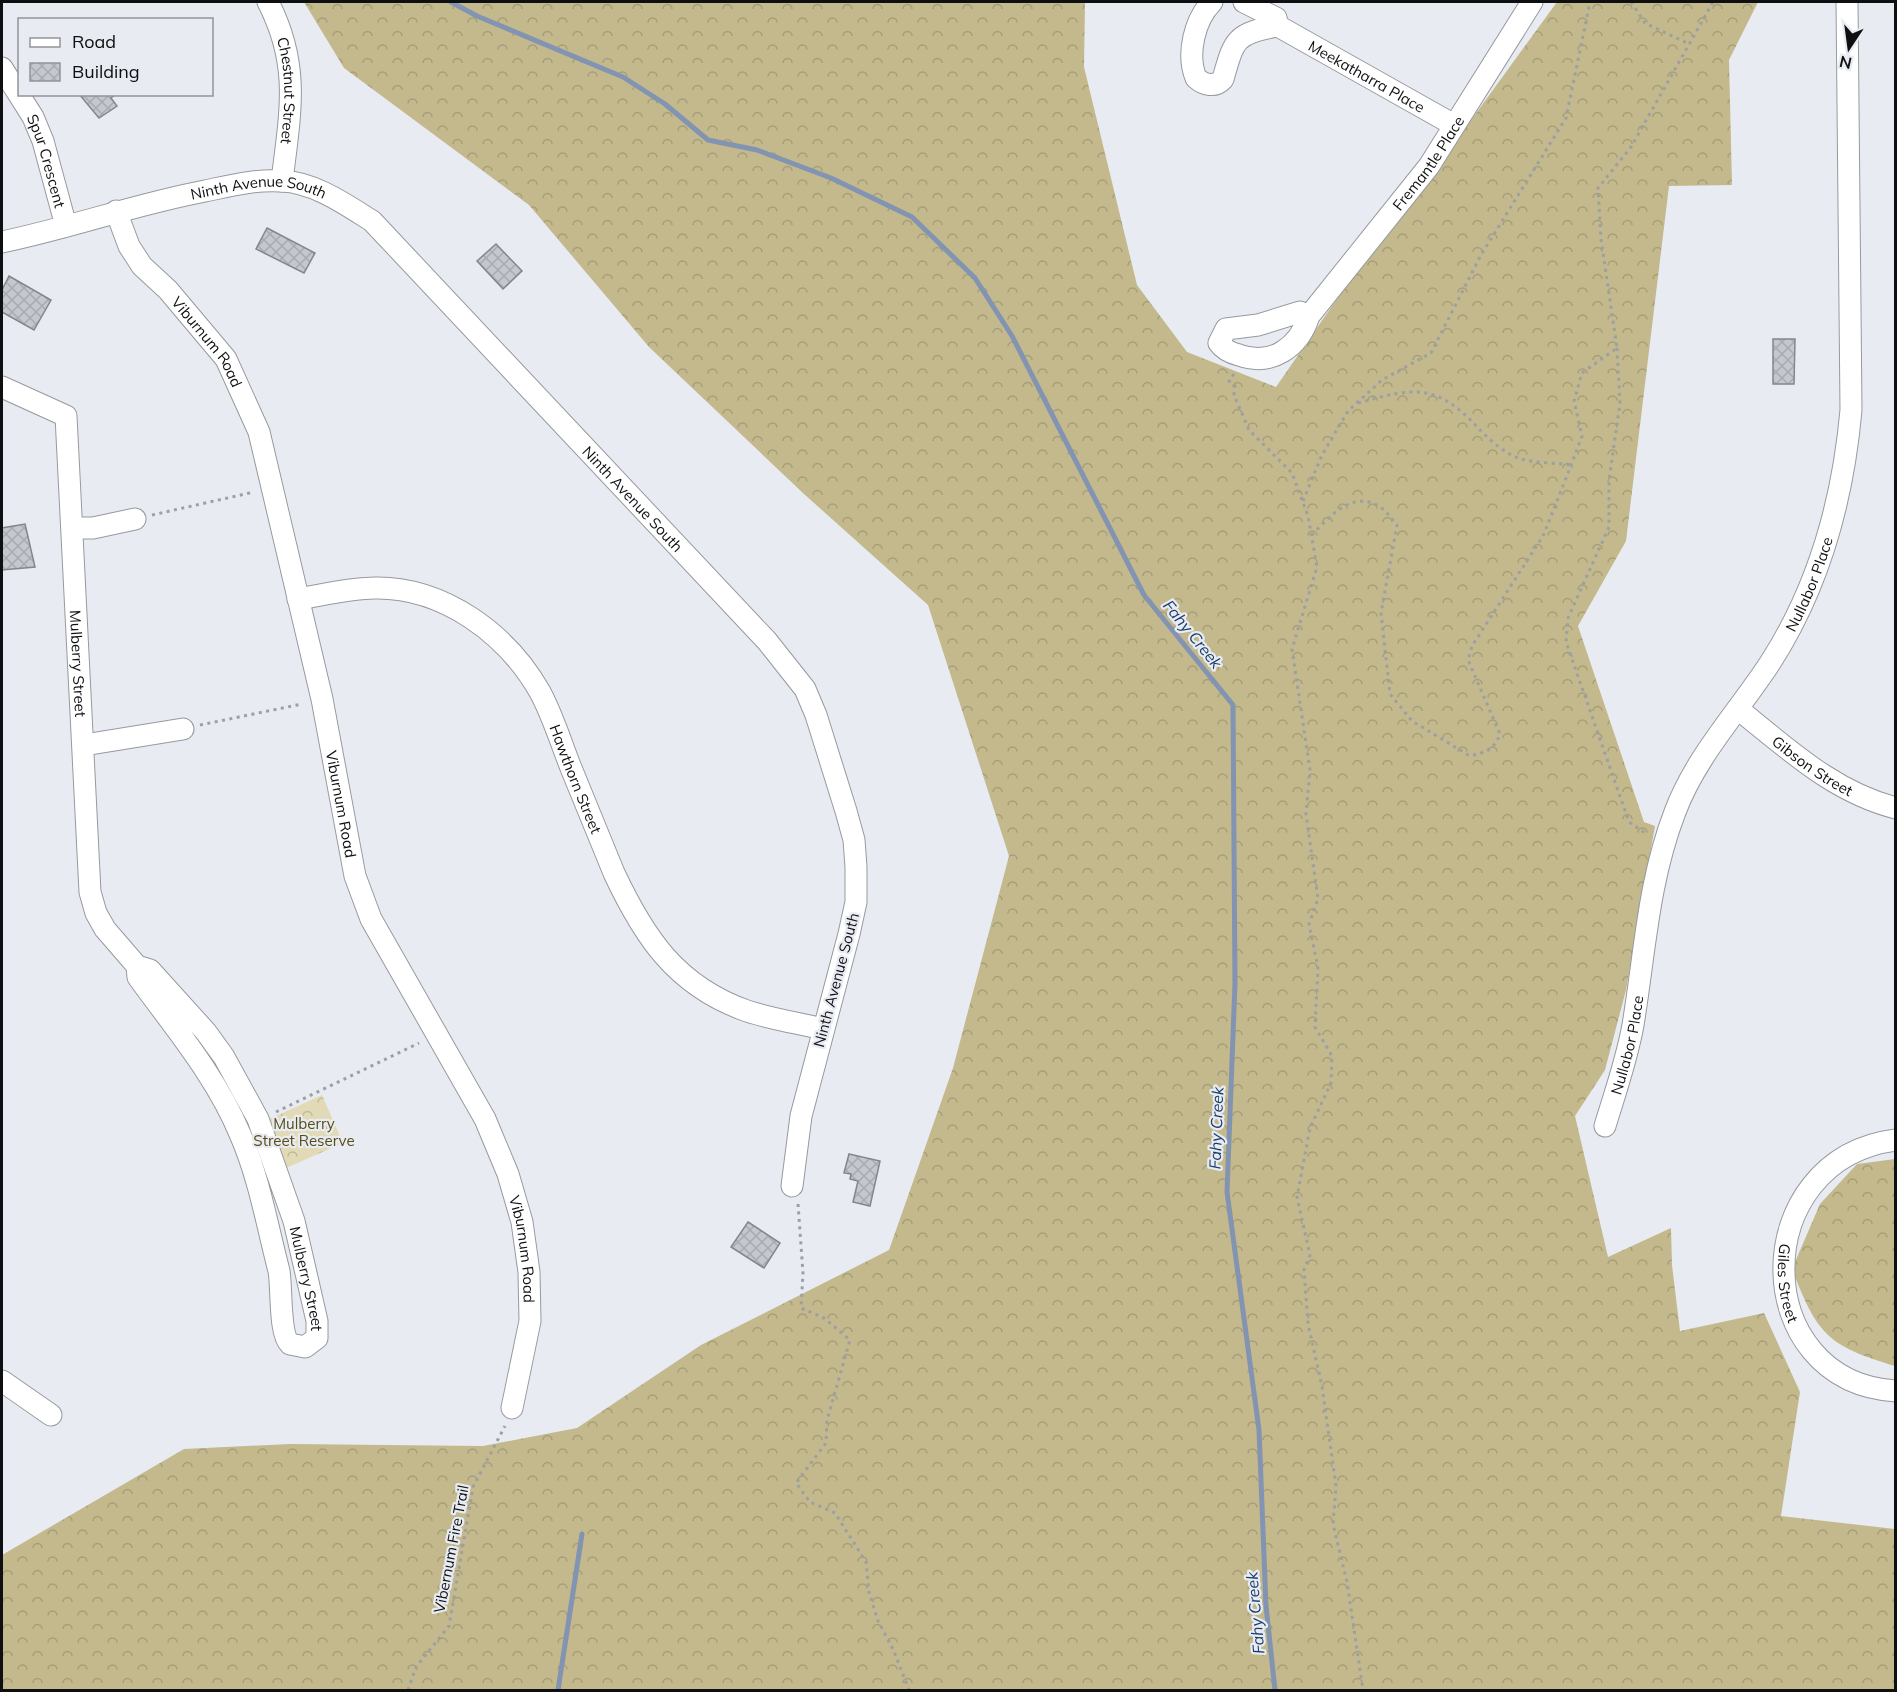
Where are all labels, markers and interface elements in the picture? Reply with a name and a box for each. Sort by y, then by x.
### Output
legend [18,18,213,96]
north arrow [1819,18,1879,78]
text: Road [72,30,116,53]
street label: Chestnut Street [273,35,300,145]
street label: Meekatharra Place [1305,36,1428,116]
text: N [1837,52,1854,74]
text: Building [72,60,140,83]
street label: Spur Crescent [23,111,70,210]
street label: Fremantle Place [1388,112,1468,214]
street label: Ninth Avenue South [189,171,330,203]
street label: Viburnum Road [168,292,247,390]
street label: Ninth Avenue South [579,442,687,556]
street label: Nullabor Place [1781,534,1836,635]
water label: Fahy Creek [1159,596,1227,673]
street label: Mulberry Street [66,609,91,717]
street label: Hawthorn Street [546,721,606,836]
street label: Gibson Street [1769,731,1856,800]
street label: Viburnum Road [322,749,361,859]
street label: Ninth Avenue South [809,911,863,1049]
street label: Nullabor Place [1606,994,1647,1097]
water label: Fahy Creek [1205,1086,1227,1170]
park label: Mulberry Street Reserve [253,1114,355,1150]
street label: Viburnum Road [505,1193,539,1303]
street label: Mulberry Street [286,1224,327,1331]
street label: Giles Street [1774,1243,1803,1325]
street label: Vibernum Fire Trail [429,1483,473,1615]
water label: Fahy Creek [1241,1570,1269,1655]

